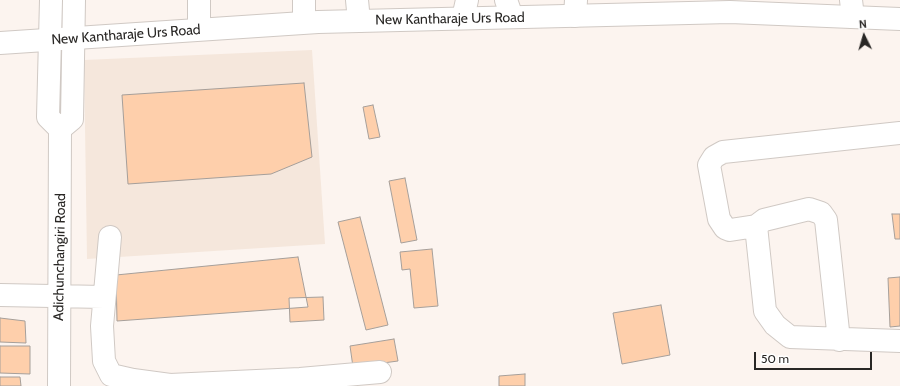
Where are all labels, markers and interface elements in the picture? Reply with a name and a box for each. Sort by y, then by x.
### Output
street label: New Kantharaje Urs Road [375,9,525,29]
north arrow [844,16,884,56]
text: N [858,17,867,31]
street label: New Kantharaje Urs Road [51,21,201,49]
street label: Adichunchangiri Road [50,193,70,321]
scale bar [756,344,874,370]
text: 50 m [761,351,789,366]

